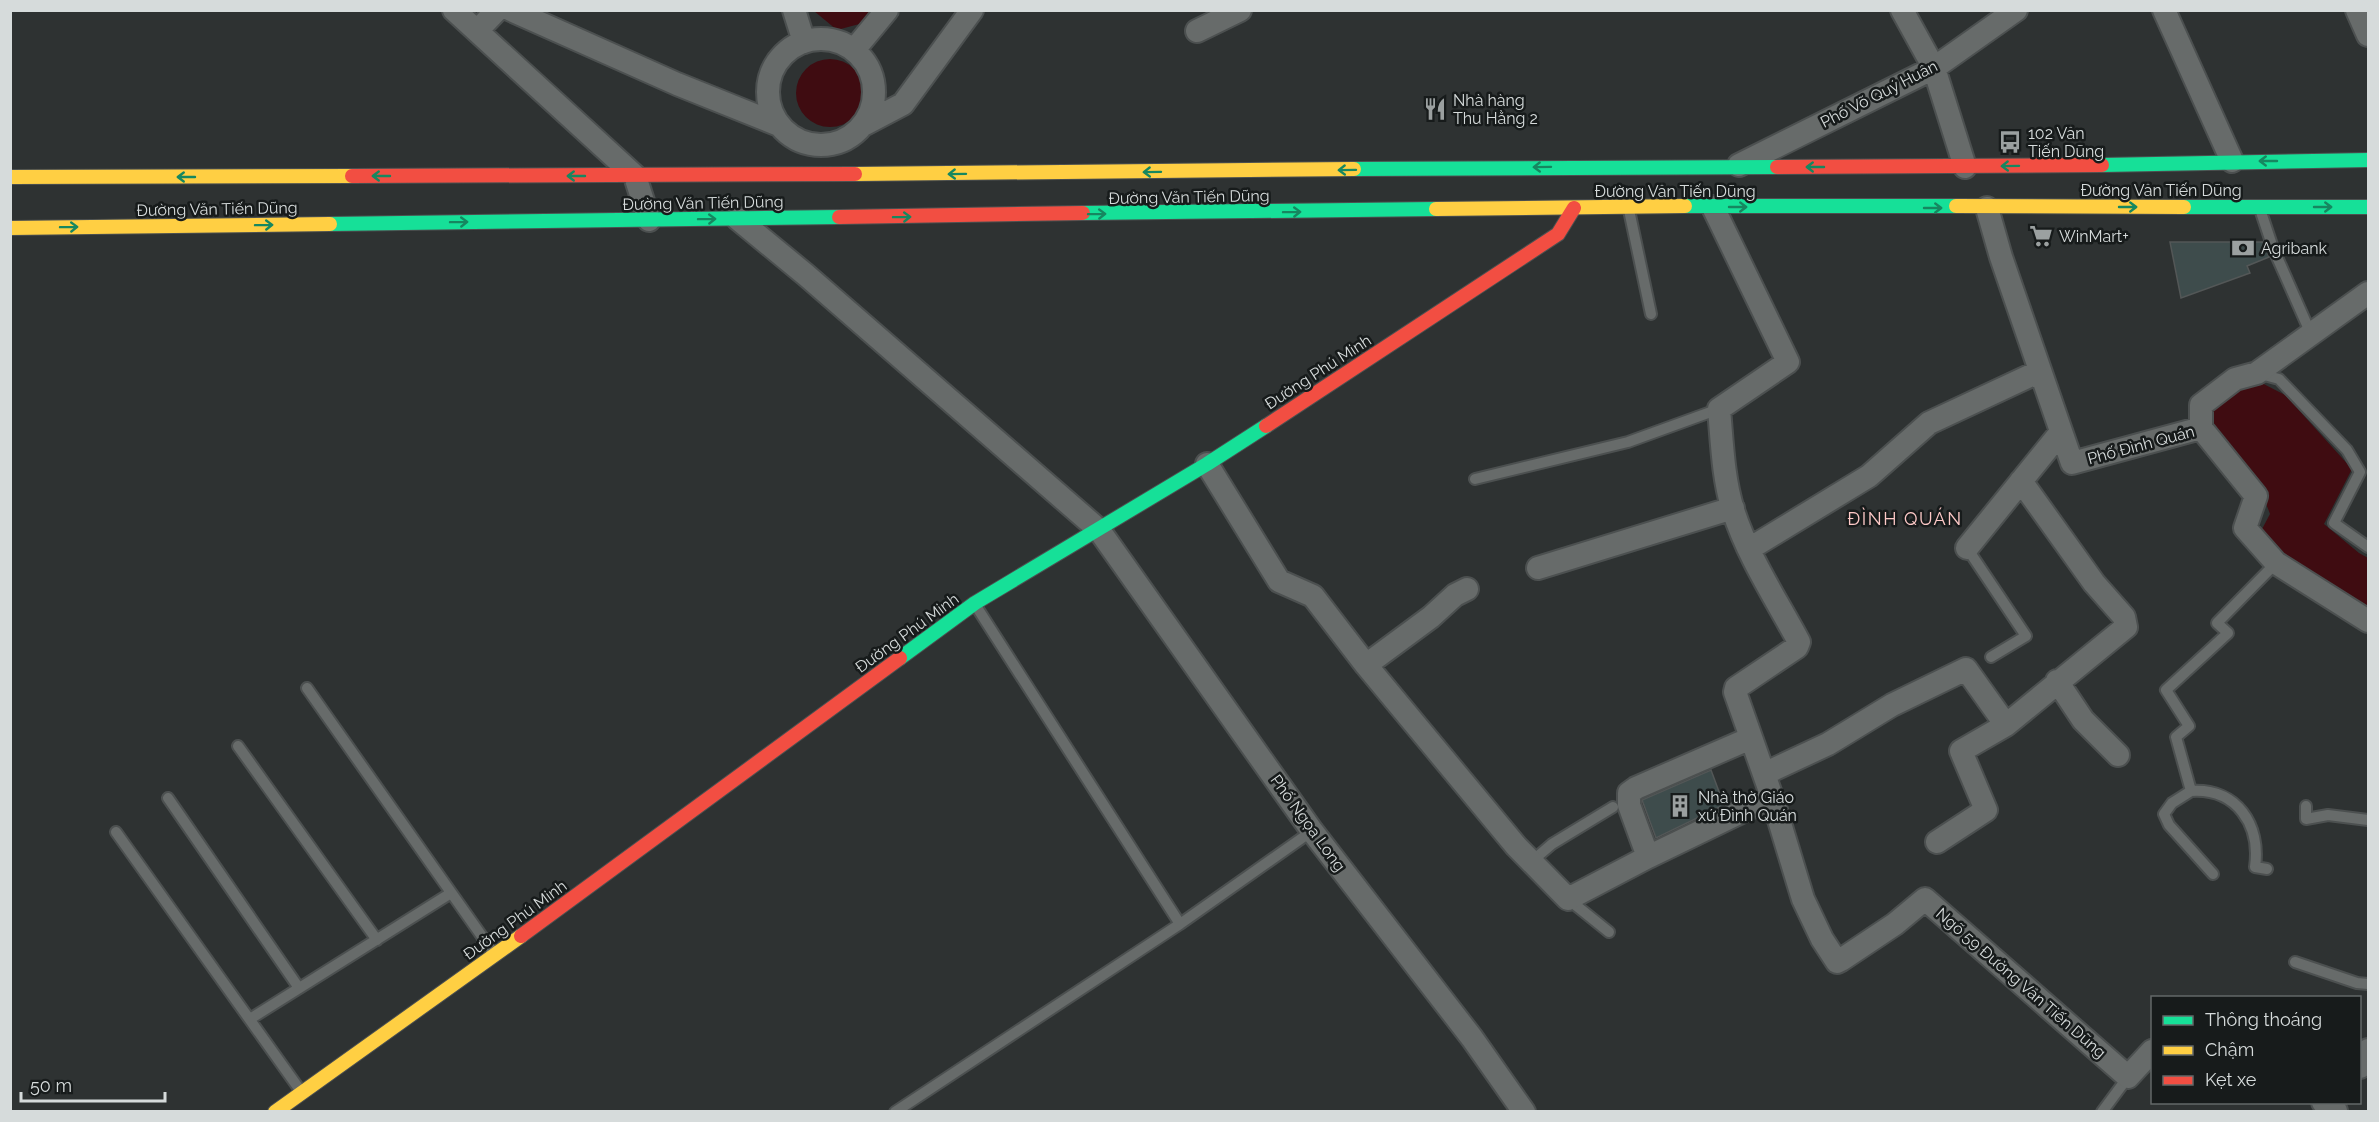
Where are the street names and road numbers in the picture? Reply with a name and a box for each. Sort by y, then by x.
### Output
street label: Phố Võ Quý Huân [1817,56,1941,132]
street label: Đường Văn Tiến Dũng [2080,181,2242,200]
street label: Đường Văn Tiến Dũng [1594,182,1756,201]
street label: Đường Văn Tiến Dũng [1108,186,1270,208]
street label: Đường Văn Tiến Dũng [622,192,784,214]
street label: Đường Văn Tiến Dũng [136,198,298,220]
street label: Đường Phú Minh [1261,331,1375,413]
street label: Phố Đình Quán [2085,422,2197,468]
street label: Đường Phú Minh [852,589,962,677]
street label: Phố Ngọa Long [1266,771,1350,875]
street label: Đường Phú Minh [460,876,570,964]
street label: Ngõ 59 Đường Văn Tiến Dũng [1932,904,2110,1062]

